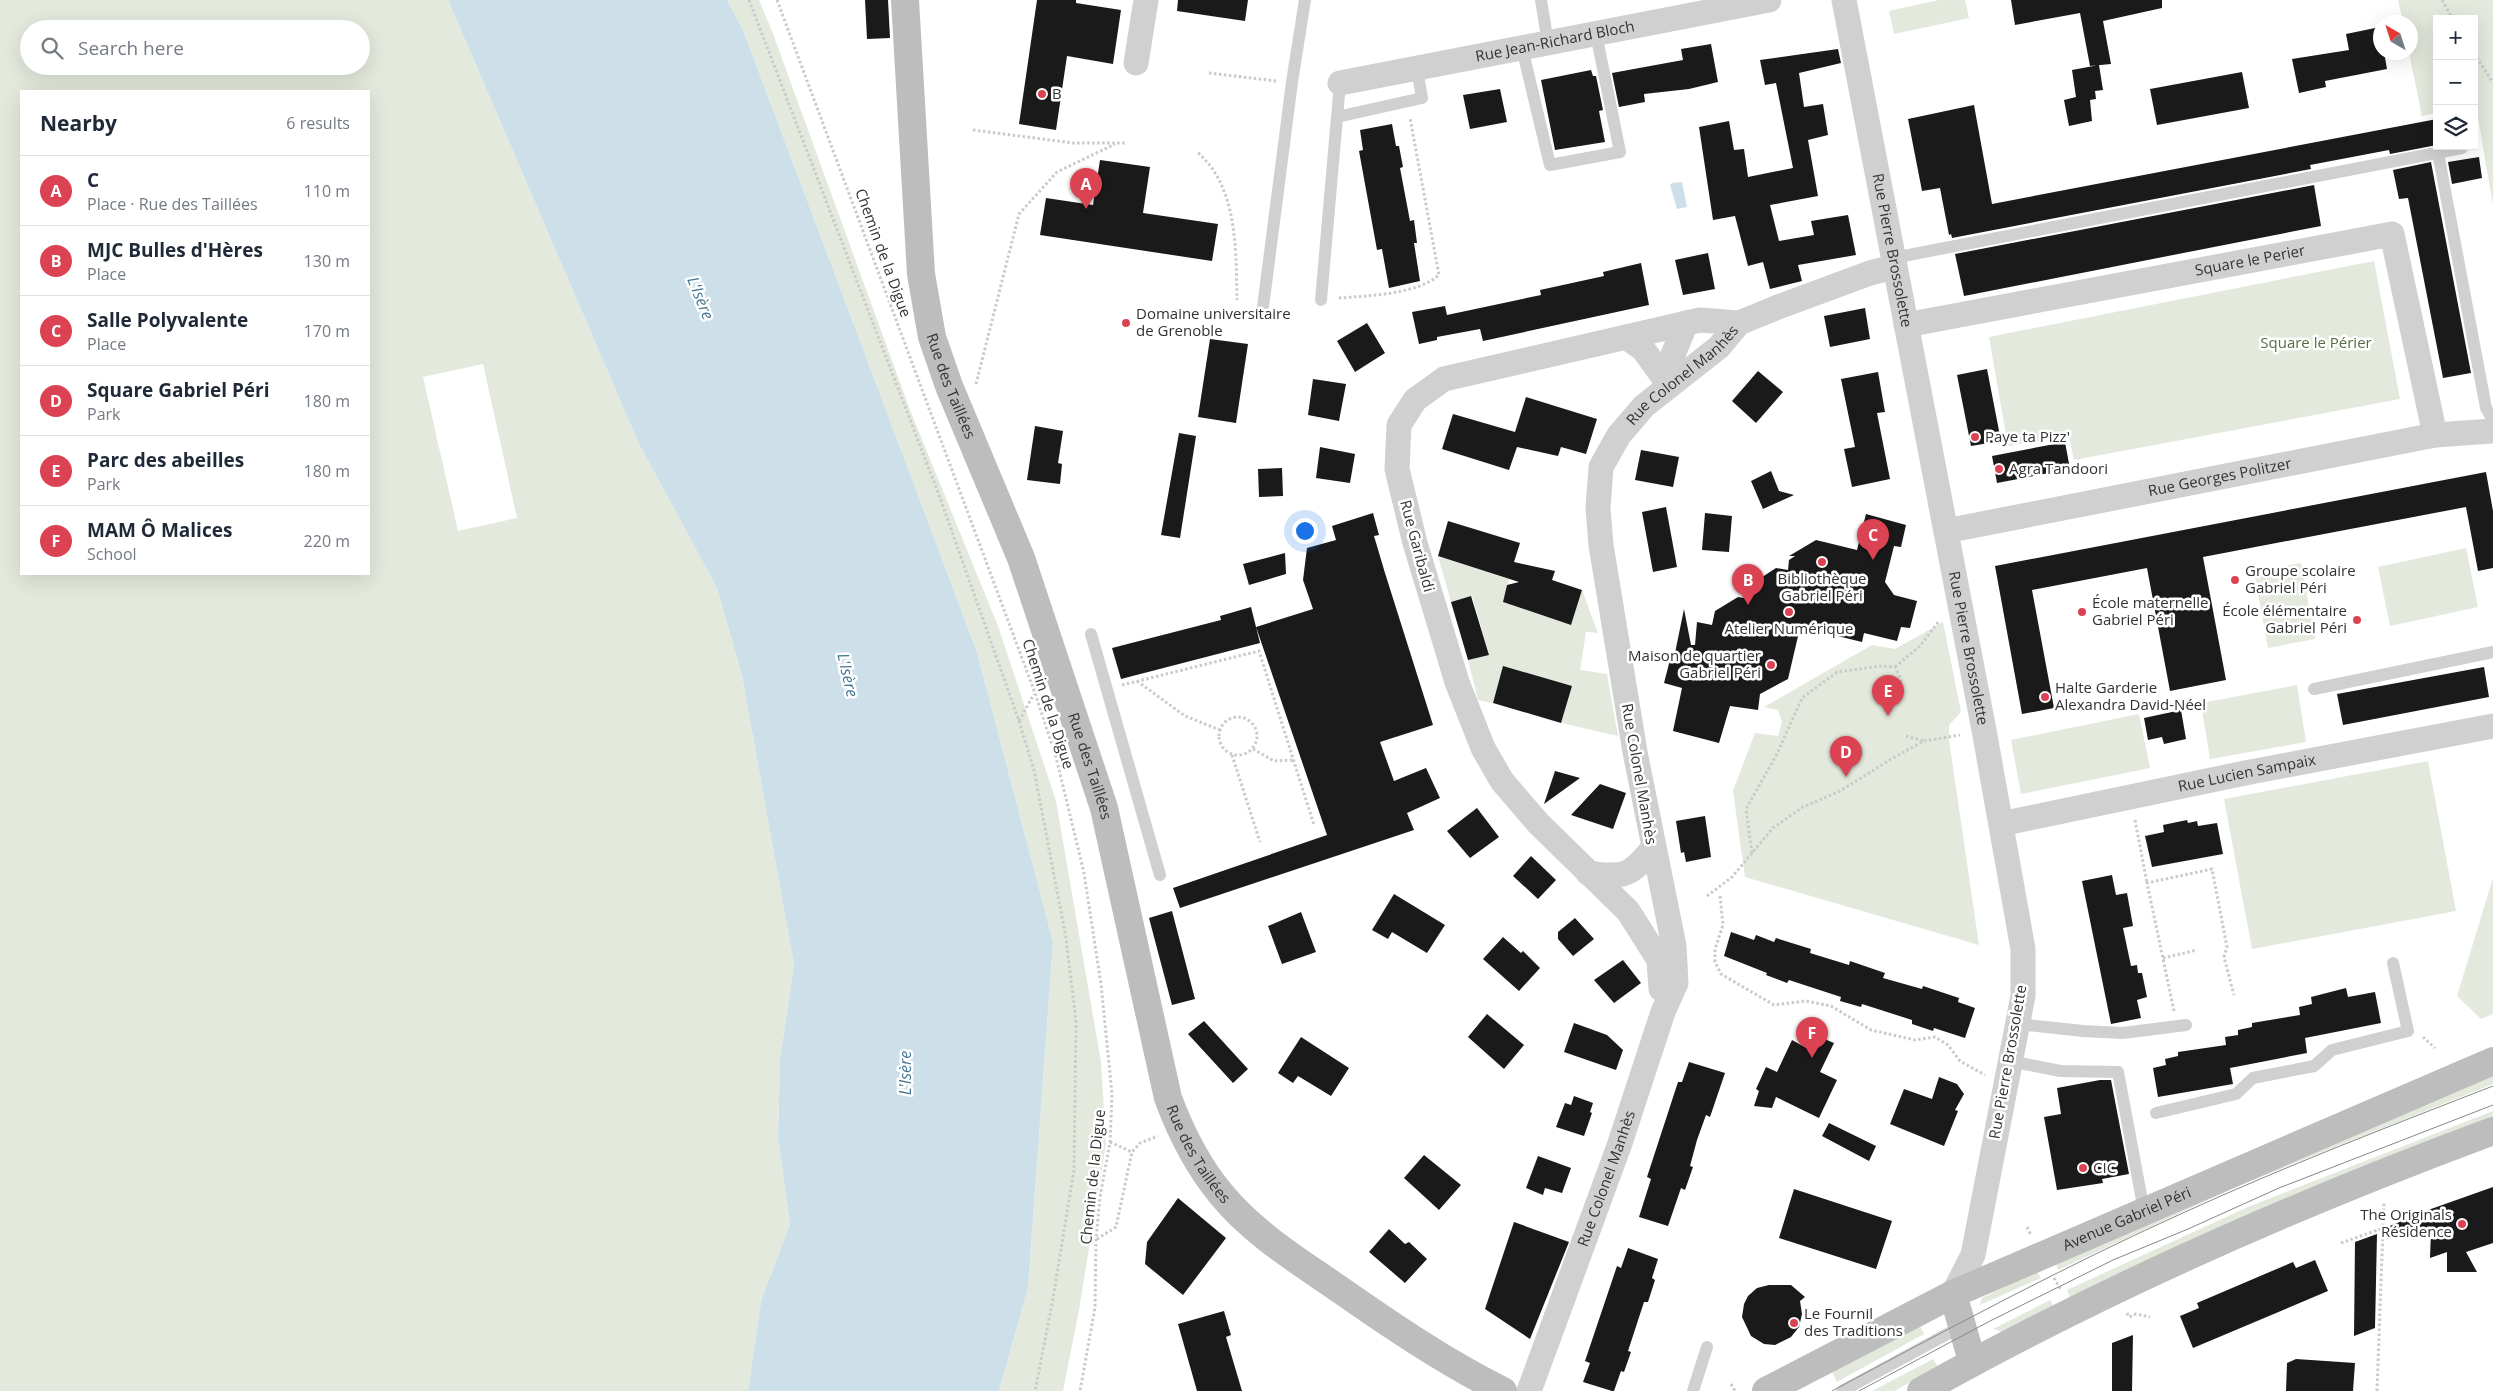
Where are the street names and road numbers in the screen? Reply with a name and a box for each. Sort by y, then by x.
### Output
street label: Rue Jean-Richard Bloch [1474,15,1636,66]
street label: Rue Pierre Brossolette [1868,172,1918,329]
street label: Chemin de la Digue [851,185,917,320]
street label: Square le Perier [2193,240,2307,280]
street label: Rue Colonel Manhès [1621,320,1742,429]
street label: Rue des Taillées [922,330,981,442]
street label: Rue Georges Politzer [2146,452,2293,500]
street label: Rue Garibaldi [1396,498,1440,594]
street label: Rue Pierre Brossolette [1945,569,1994,727]
street label: Chemin de la Digue [1018,636,1079,771]
street label: Rue Colonel Manhès [1618,702,1662,846]
street label: Rue des Taillées [1064,710,1117,821]
street label: Rue Lucien Sampaix [2176,749,2317,796]
street label: Rue Pierre Brossolette [1984,983,2030,1140]
street label: Rue des Taillées [1163,1102,1235,1207]
street label: Chemin de la Digue [1075,1108,1109,1245]
street label: Rue Colonel Manhès [1572,1108,1639,1249]
street label: Avenue Gabriel Péri [2059,1182,2194,1255]

